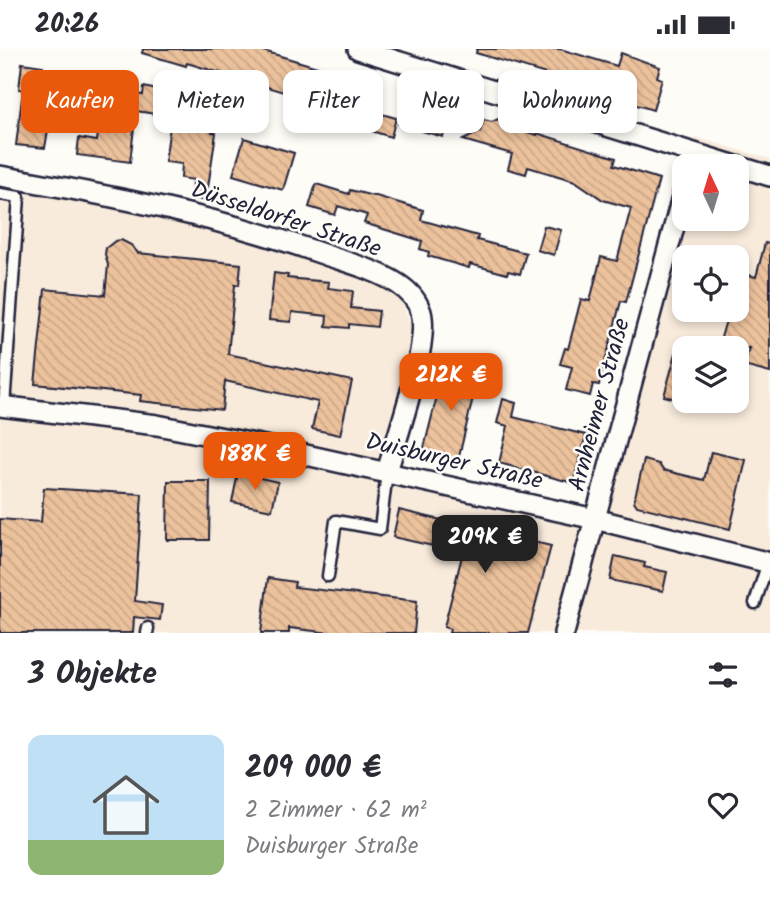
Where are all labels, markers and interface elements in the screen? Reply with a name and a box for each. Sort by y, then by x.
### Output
text: 20:26 [35,4,99,46]
chip: Kaufen [21,70,139,133]
chip: Mieten [153,70,269,133]
chip: Filter [283,70,383,133]
chip: Neu [397,70,484,133]
chip: Wohnung [498,70,637,133]
north arrow [672,154,749,231]
map controls [672,154,749,413]
street label: Düsseldorfer Straße [186,171,387,269]
button: locate [672,245,749,322]
street label: Arnheimer Straße [558,314,642,496]
button: layers [672,336,749,413]
pin: 212K € [394,353,508,413]
text: 212K € [415,358,487,394]
street label: Duisburger Straße [361,423,547,501]
pin: 188K € [198,433,312,492]
text: 188K € [219,437,291,473]
pin: 209K € [428,515,542,575]
text: 209K € [448,520,522,556]
text: 3 Objekte [28,651,157,699]
icon: filters [704,656,742,694]
text: 209 000 € [245,745,381,793]
icon: home [84,763,168,847]
icon: heart [704,786,742,824]
text: 2 Zimmer · 62 m² [245,793,427,829]
text: Duisburger Straße [245,829,418,865]

